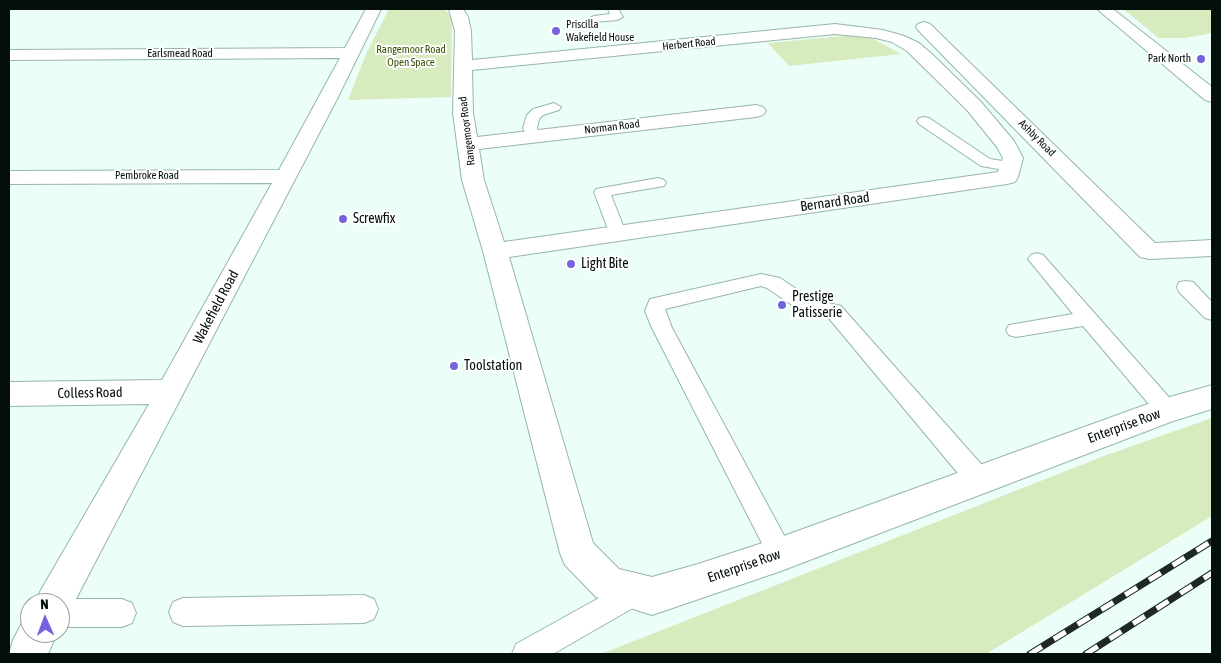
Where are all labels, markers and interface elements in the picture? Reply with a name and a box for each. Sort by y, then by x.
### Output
place label: Priscilla Wakefield House [566,18,634,44]
marker: Priscilla Wakefield House [550,25,562,37]
street label: Herbert Road [662,35,716,53]
park label: Rangemoor Road Open Space [376,43,446,69]
street label: Earlsmead Road [147,47,213,61]
place label: Park North [1148,52,1191,66]
marker: Park North [1195,53,1207,65]
street label: Rangemoor Road [456,96,478,166]
street label: Norman Road [584,117,640,137]
street label: Ashby Road [1016,117,1058,159]
street label: Pembroke Road [115,169,179,183]
street label: Bernard Road [799,189,871,215]
place label: Screwfix [353,211,396,227]
marker: Screwfix [337,213,349,225]
place label: Light Bite [581,256,629,272]
marker: Light Bite [565,258,577,270]
street label: Wakefield Road [190,267,242,347]
place label: Prestige Patisserie [792,289,842,322]
marker: Prestige Patisserie [776,299,788,311]
place label: Toolstation [464,358,522,374]
marker: Toolstation [448,360,460,372]
street label: Colless Road [57,384,123,402]
street label: Enterprise Row [1085,405,1163,447]
street label: Enterprise Row [705,546,783,586]
north arrow [20,593,70,643]
text: N [40,596,49,612]

